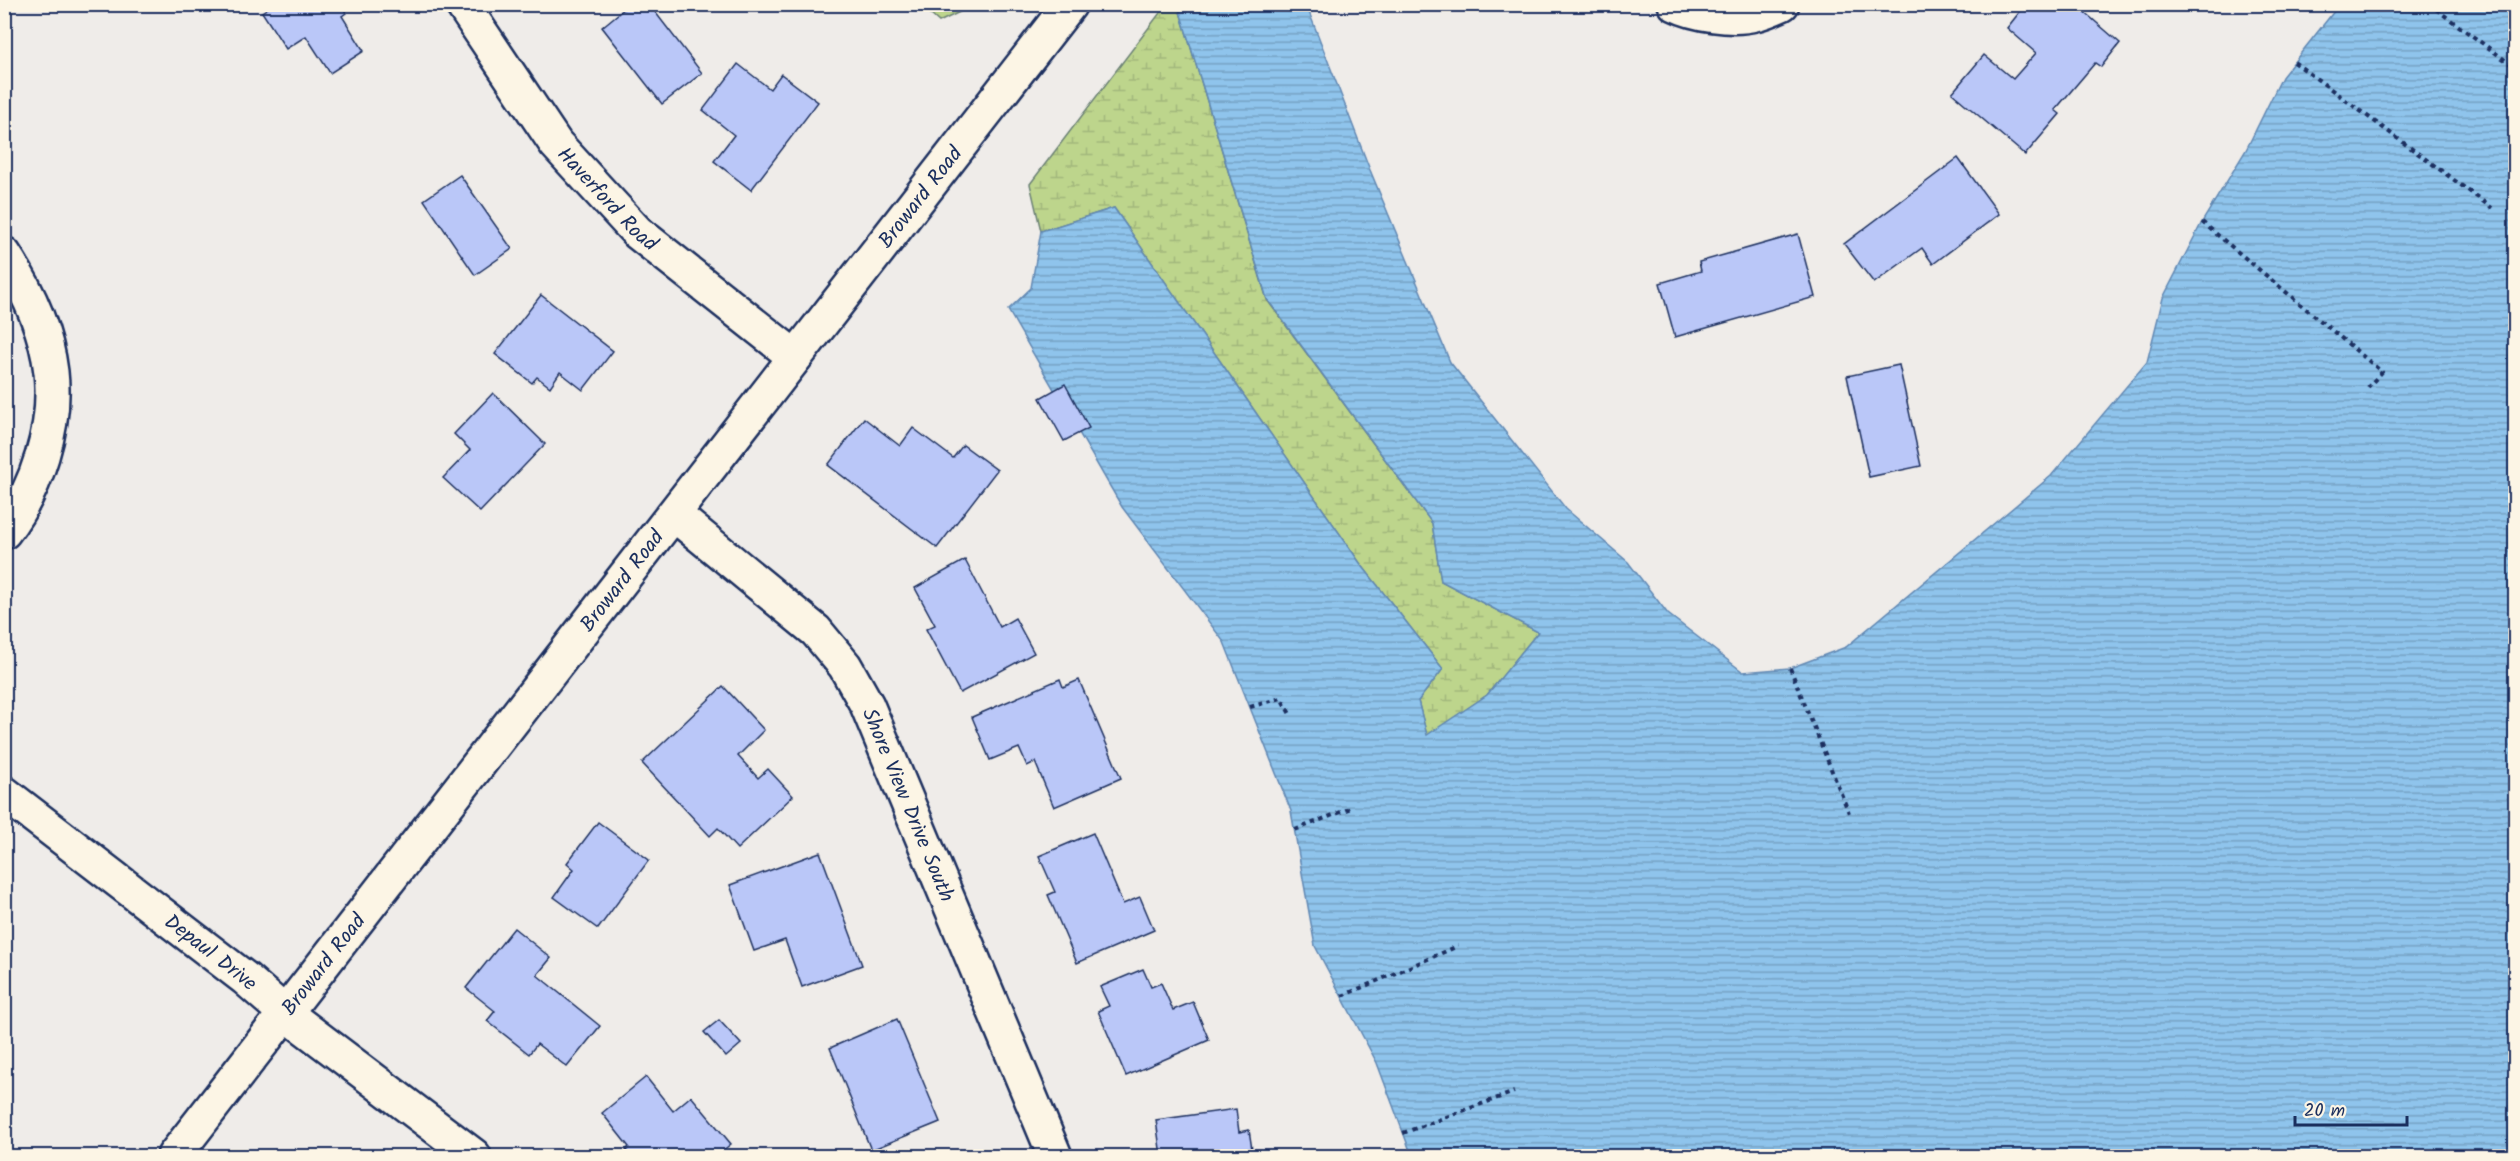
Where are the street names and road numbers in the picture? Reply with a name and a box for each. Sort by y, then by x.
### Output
street label: Broward Road [871,139,972,256]
street label: Haverford Road [548,140,665,261]
street label: Broward Road [572,523,673,640]
street label: Shore View Drive South [852,703,962,908]
street label: Broward Road [274,906,375,1023]
street label: Depaul Drive [156,907,265,1000]

